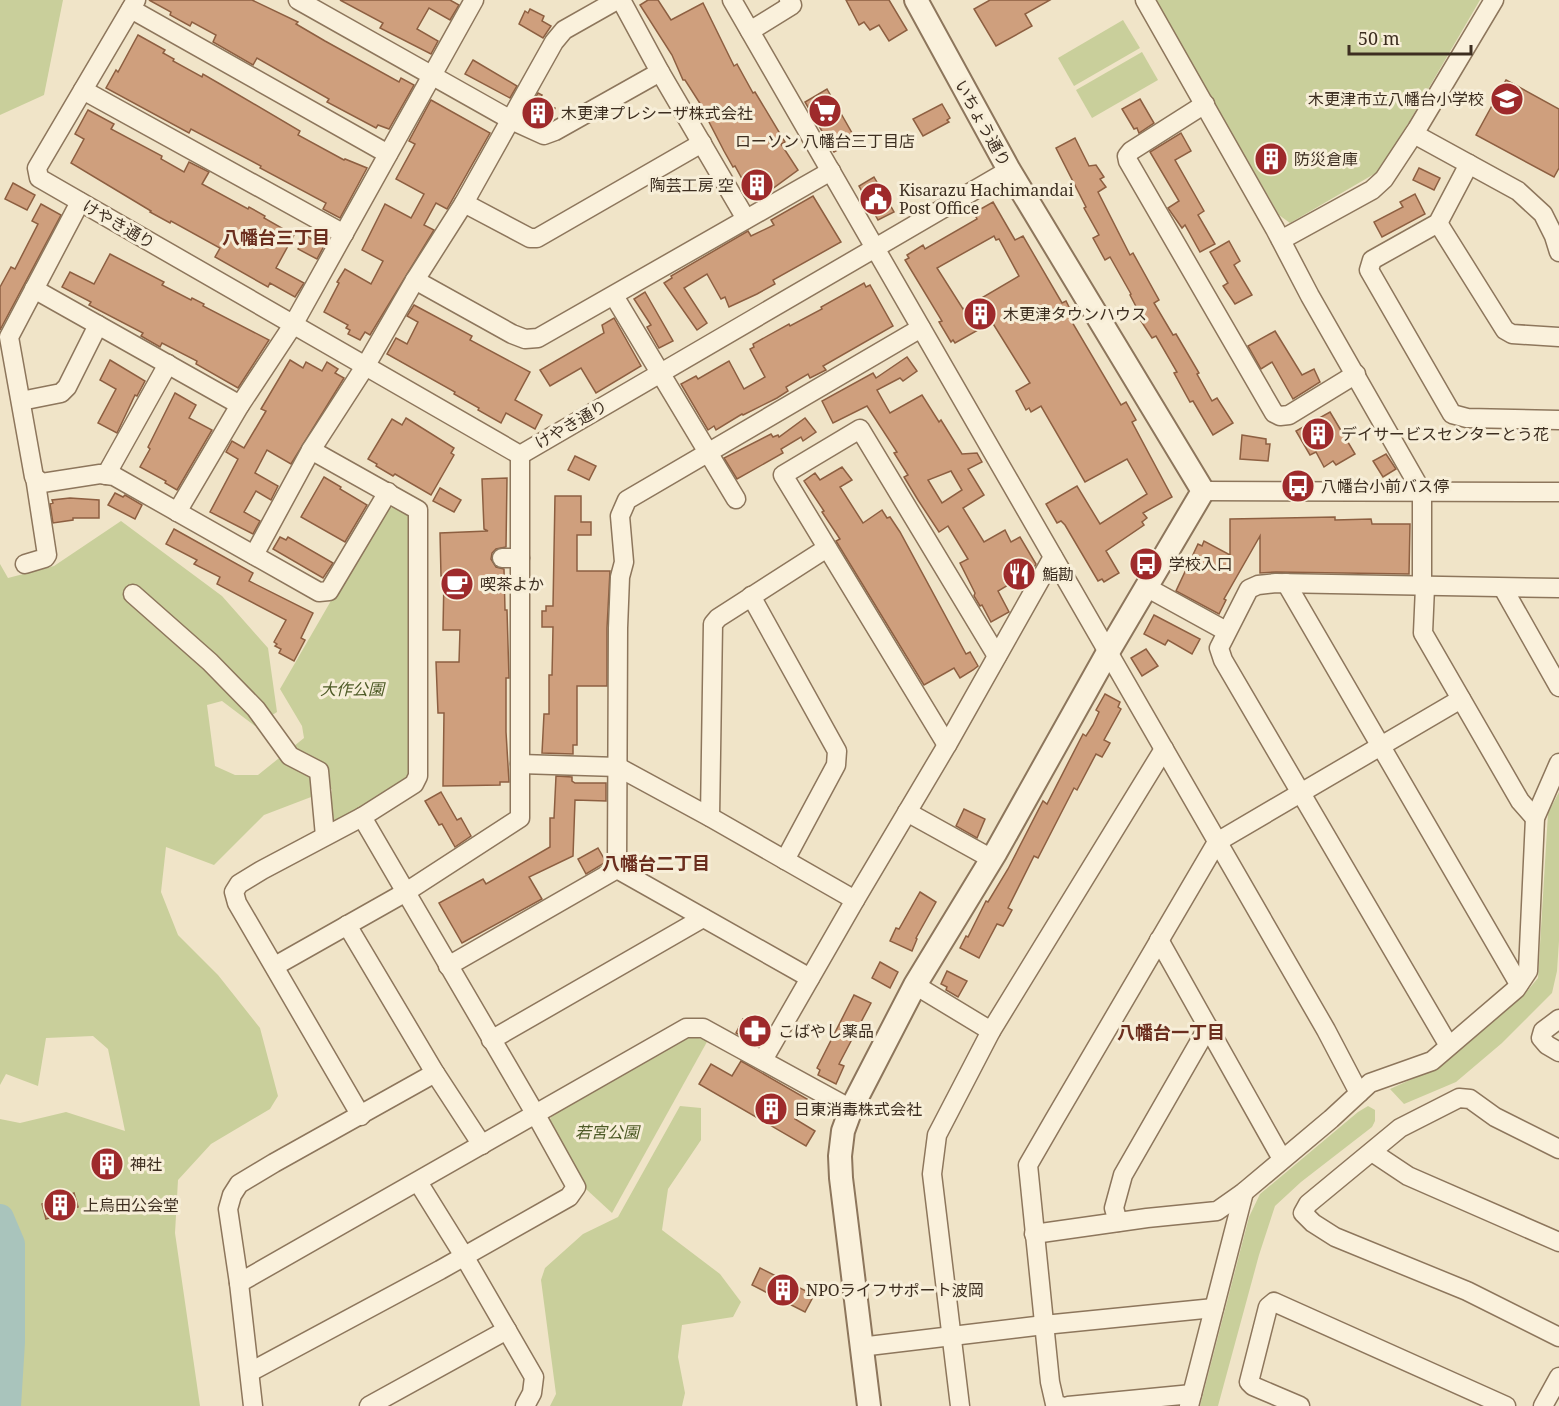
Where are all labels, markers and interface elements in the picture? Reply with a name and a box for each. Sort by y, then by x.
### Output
scale bar [1349,18,1470,56]
text: 50 m [1358,26,1400,50]
street label: いちょう通り [950,76,1016,170]
school or university icon: 木更津市立八幡台小学校 [1489,81,1525,117]
place label: 木更津市立八幡台小学校 [1308,88,1484,110]
supermarket icon: ローソン 八幡台三丁目店 [807,93,843,129]
building icon: 木更津プレシーザ株式会社 [520,95,556,131]
place label: 木更津プレシーザ株式会社 [561,102,753,124]
place label: ローソン 八幡台三丁目店 [735,130,915,152]
building icon: 防災倉庫 [1253,141,1289,177]
place label: 防災倉庫 [1294,148,1358,170]
building icon: 陶芸工房 空 [739,167,775,203]
place label: 陶芸工房 空 [650,174,734,196]
place label: Kisarazu Hachimandai Post Office [899,179,1074,219]
public building icon: Kisarazu Hachimandai Post Office [858,181,894,217]
street label: けやき通り [79,194,159,254]
district label: 八幡台三丁目 [222,225,330,249]
building icon: 木更津タウンハウス [962,296,998,332]
place label: 木更津タウンハウス [1003,303,1147,325]
street label: けやき通り [531,394,611,454]
building icon: デイサービスセンターとう花 [1300,416,1336,452]
place label: デイサービスセンターとう花 [1341,423,1549,445]
bus stop icon: 八幡台小前バス停 [1280,468,1316,504]
place label: 八幡台小前バス停 [1321,475,1449,497]
bus stop icon: 学校入口 [1128,546,1164,582]
place label: 学校入口 [1169,553,1233,575]
restaurant icon: 鮨勘 [1001,556,1037,592]
place label: 鮨勘 [1042,563,1074,585]
cafe icon: 喫茶よか [439,566,475,602]
place label: 喫茶よか [480,573,544,595]
park label: 大作公園 [320,678,386,700]
district label: 八幡台二丁目 [602,851,710,875]
pharmacy icon: こばやし薬品 [737,1013,773,1049]
place label: こばやし薬品 [778,1020,874,1042]
district label: 八幡台一丁目 [1117,1020,1225,1044]
building icon: 日東消毒株式会社 [753,1091,789,1127]
place label: 日東消毒株式会社 [794,1098,922,1120]
park label: 若宮公園 [575,1121,641,1143]
building icon: 神社 [89,1146,125,1182]
place label: 神社 [130,1153,162,1175]
building icon: 上烏田公会堂 [42,1187,78,1223]
place label: 上烏田公会堂 [83,1194,179,1216]
building icon: NPOライフサポート波岡 [765,1272,801,1308]
place label: NPOライフサポート波岡 [806,1279,984,1301]

